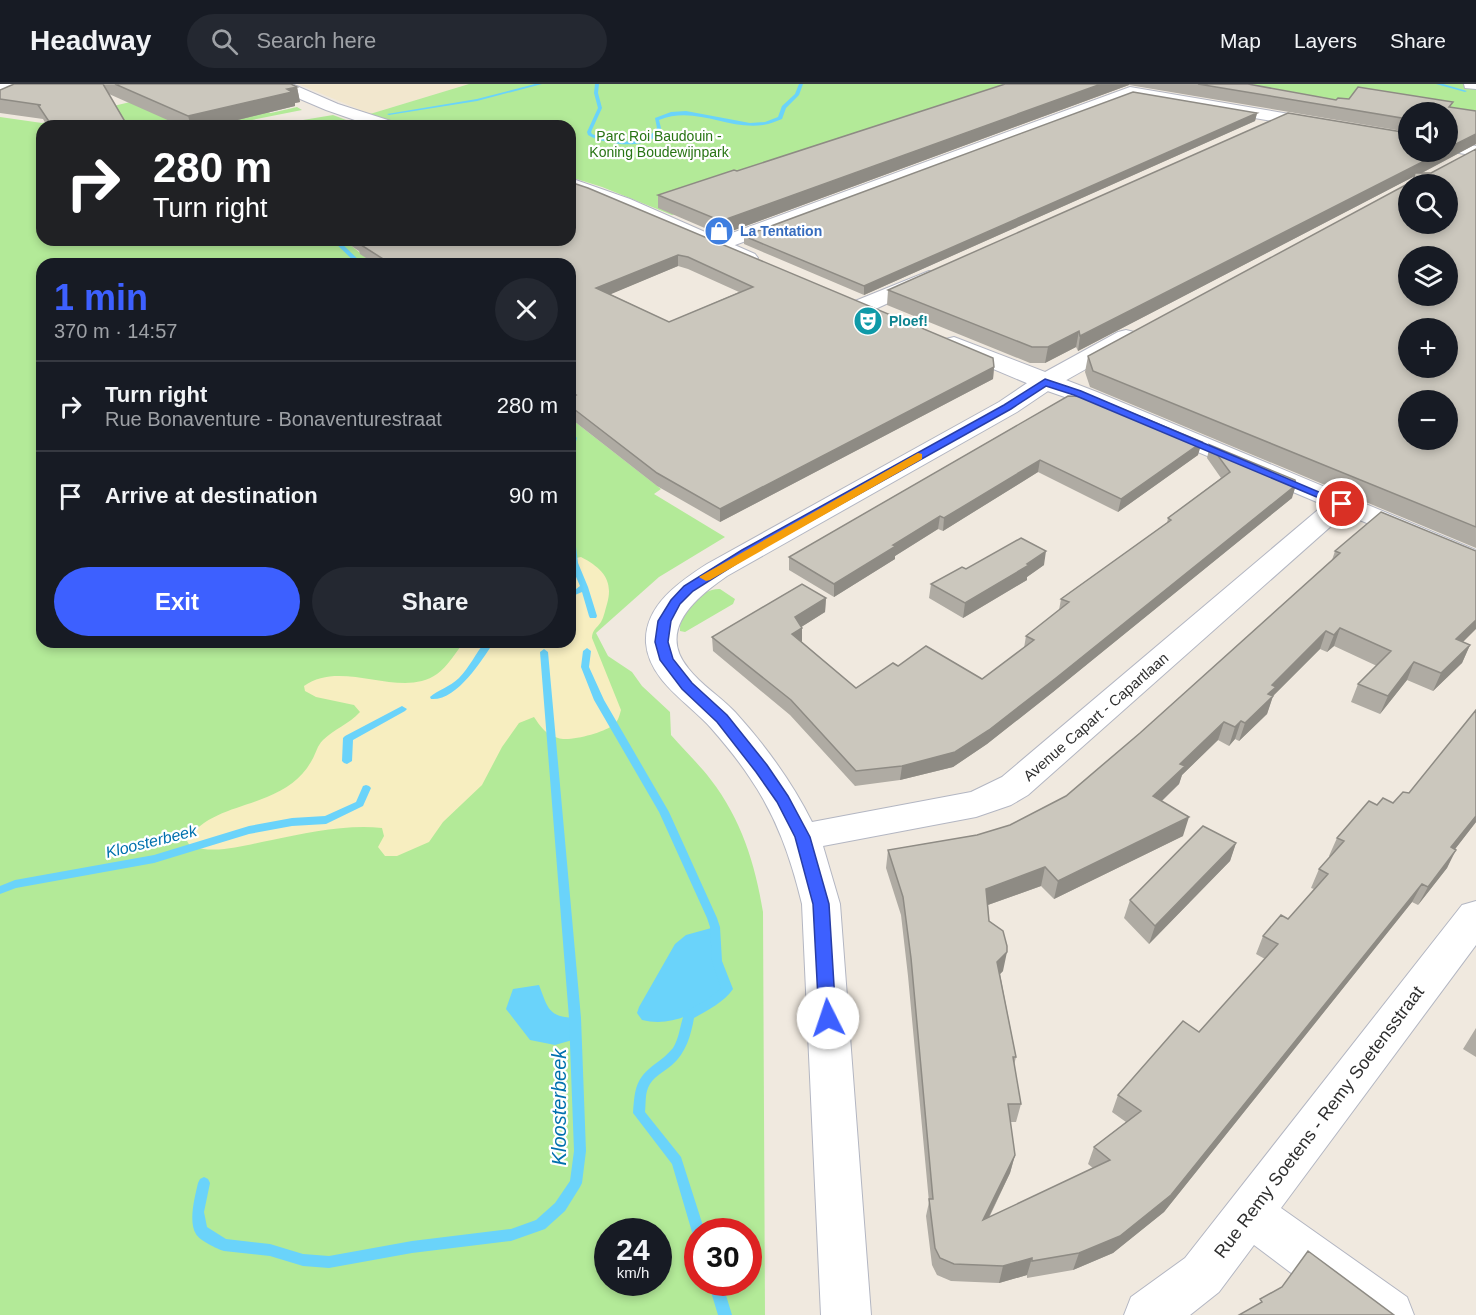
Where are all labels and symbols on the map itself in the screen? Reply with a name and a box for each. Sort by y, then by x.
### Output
park label: Parc Roi Baudouin - Koning Boudewijnpark [589,128,730,160]
shop icon: La Tentation [703,215,735,247]
place label: La Tentation [740,223,822,239]
theatre icon: Ploef! [852,305,884,337]
place label: Ploef! [889,313,928,329]
pin [1316,478,1367,529]
street label: Avenue Capart - Capartlaan [1020,649,1172,784]
water label: Kloosterbeek [104,822,199,861]
street label: Rue Remy Soetens - Remy Soetensstraat [1210,982,1428,1262]
position arrow [796,986,860,1050]
water label: Kloosterbeek [548,1048,570,1165]
speed limit sign: 30 [684,1218,762,1296]

